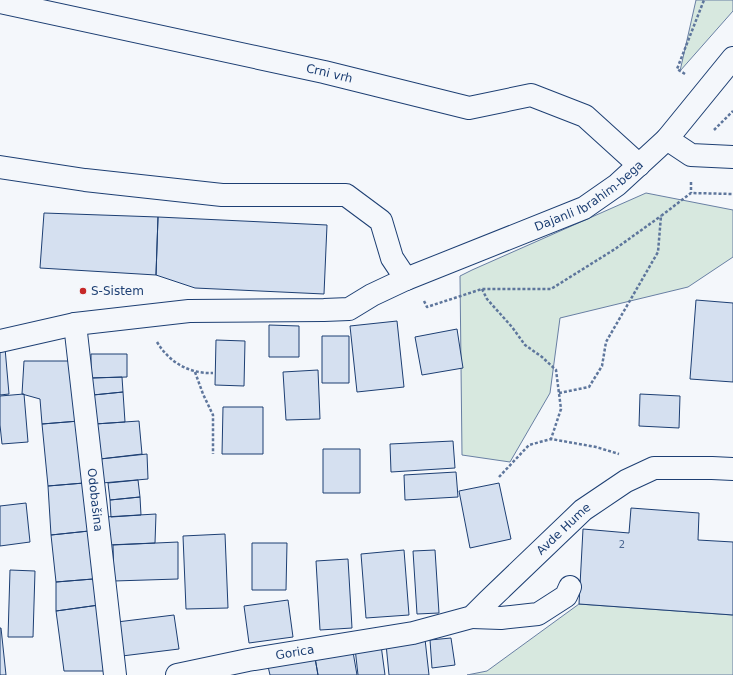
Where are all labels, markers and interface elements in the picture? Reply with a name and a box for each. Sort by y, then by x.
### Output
street label: Crni vrh [305,61,354,86]
street label: Dajanli Ibrahim-bega [532,158,646,234]
place label: S-Sistem [91,284,144,298]
marker: S-Sistem [78,286,88,296]
street label: Odobašina [84,467,106,532]
street label: Avde Hume [534,500,593,558]
house number: 2 [619,539,625,550]
street label: Gorica [274,642,315,662]

